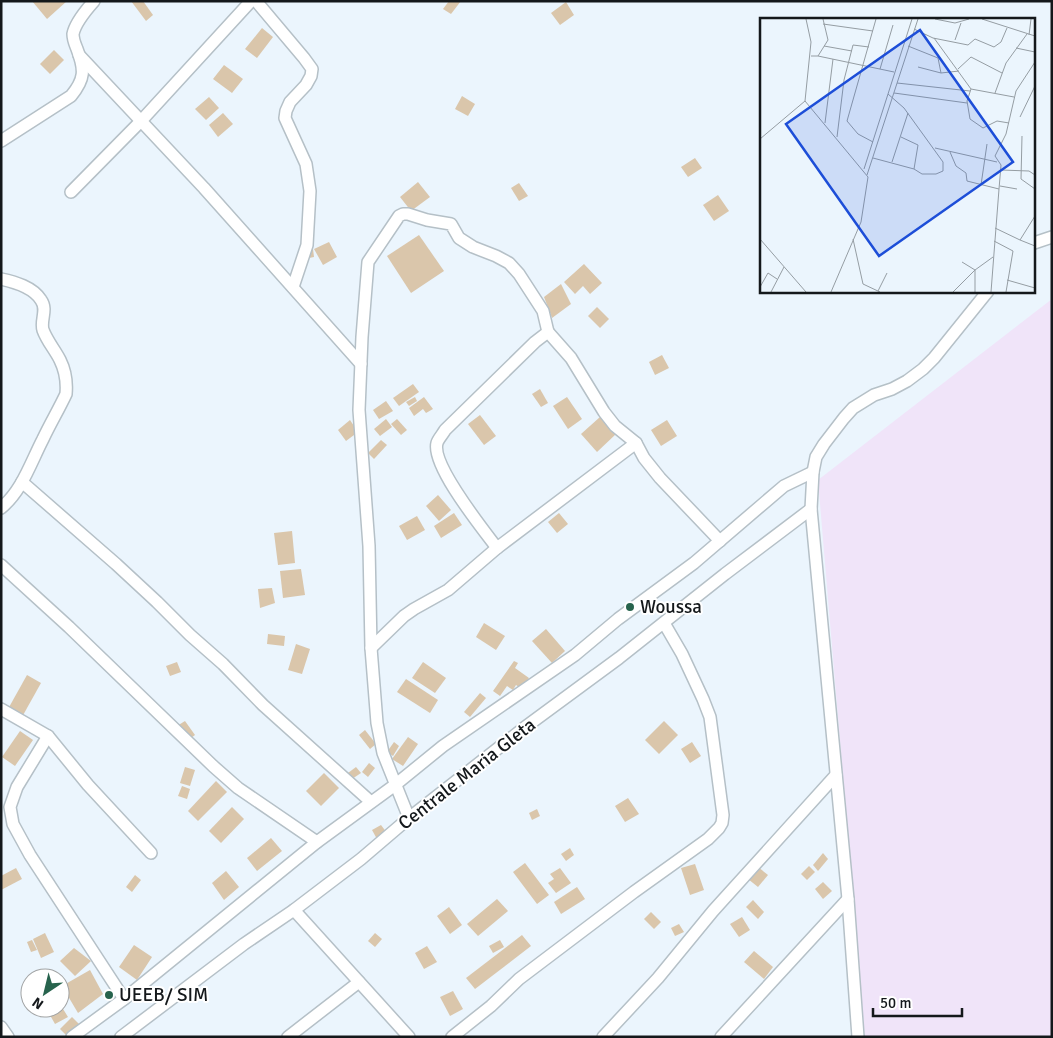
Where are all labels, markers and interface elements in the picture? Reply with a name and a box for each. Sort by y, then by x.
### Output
inset map [760,18,1036,292]
place label: Woussa [640,595,702,619]
marker: Woussa [624,601,636,613]
street label: Centrale Maria Gleta [393,713,541,835]
north arrow [20,968,70,1018]
place label: UEEB/ SIM [119,983,208,1007]
scale bar [873,986,962,1018]
marker: UEEB/ SIM [103,989,115,1001]
text: N [29,993,47,1013]
text: 50 m [880,994,911,1012]

